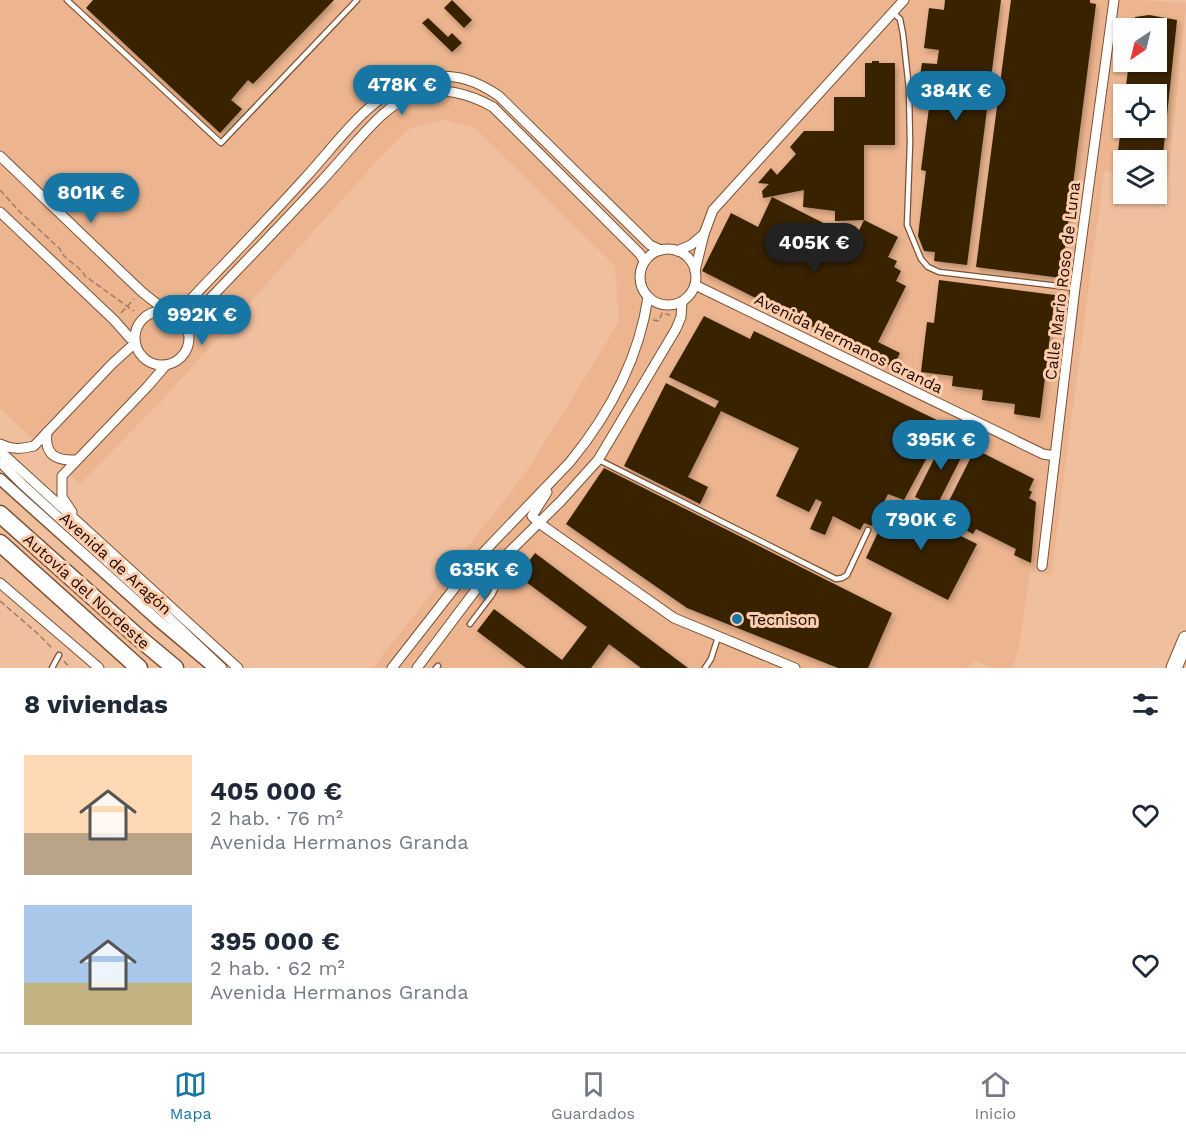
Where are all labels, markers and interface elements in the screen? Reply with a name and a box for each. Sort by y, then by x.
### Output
north arrow [1113,18,1167,72]
map controls [1113,18,1167,204]
pin: 478K € [353,65,451,116]
pin: 384K € [907,71,1005,122]
text: 478K € [367,72,437,96]
text: 384K € [921,78,991,102]
button: locate [1113,84,1167,138]
button: layers [1113,150,1167,204]
pin: 801K € [42,173,140,224]
text: 801K € [57,180,125,204]
street label: Calle Mario Roso de Luna [1041,181,1084,381]
pin: 405K € [765,223,863,274]
text: 405K € [779,230,849,254]
street label: Avenida Hermanos Granda [752,290,946,397]
pin: 992K € [153,295,251,346]
text: 992K € [167,302,237,326]
pin: 395K € [892,420,990,471]
text: 395K € [906,427,976,451]
pin: 790K € [872,500,970,551]
text: 790K € [886,507,956,531]
street label: Avenida de Aragón [56,508,176,619]
street label: Autovía del Nordeste [20,530,154,653]
pin: 635K € [435,550,533,601]
text: 635K € [449,557,519,581]
place label: Tecnison [749,610,817,629]
marker: Tecnison [730,612,744,626]
icon: filters [1129,688,1162,721]
text: 8 viviendas [24,689,168,719]
text: 405 000 € [210,776,342,806]
icon: home [72,779,144,851]
icon: heart [1129,799,1162,832]
text: 2 hab. · 76 m² [210,806,343,830]
text: Avenida Hermanos Granda [210,830,469,854]
text: 395 000 € [210,926,340,956]
icon: home [72,929,144,1001]
icon: heart [1129,949,1162,982]
text: 2 hab. · 62 m² [210,956,345,980]
text: Avenida Hermanos Granda [210,980,469,1004]
tab: Mapa [170,1068,212,1123]
tab: Guardados [551,1068,635,1123]
tab: Inicio [975,1068,1016,1123]

